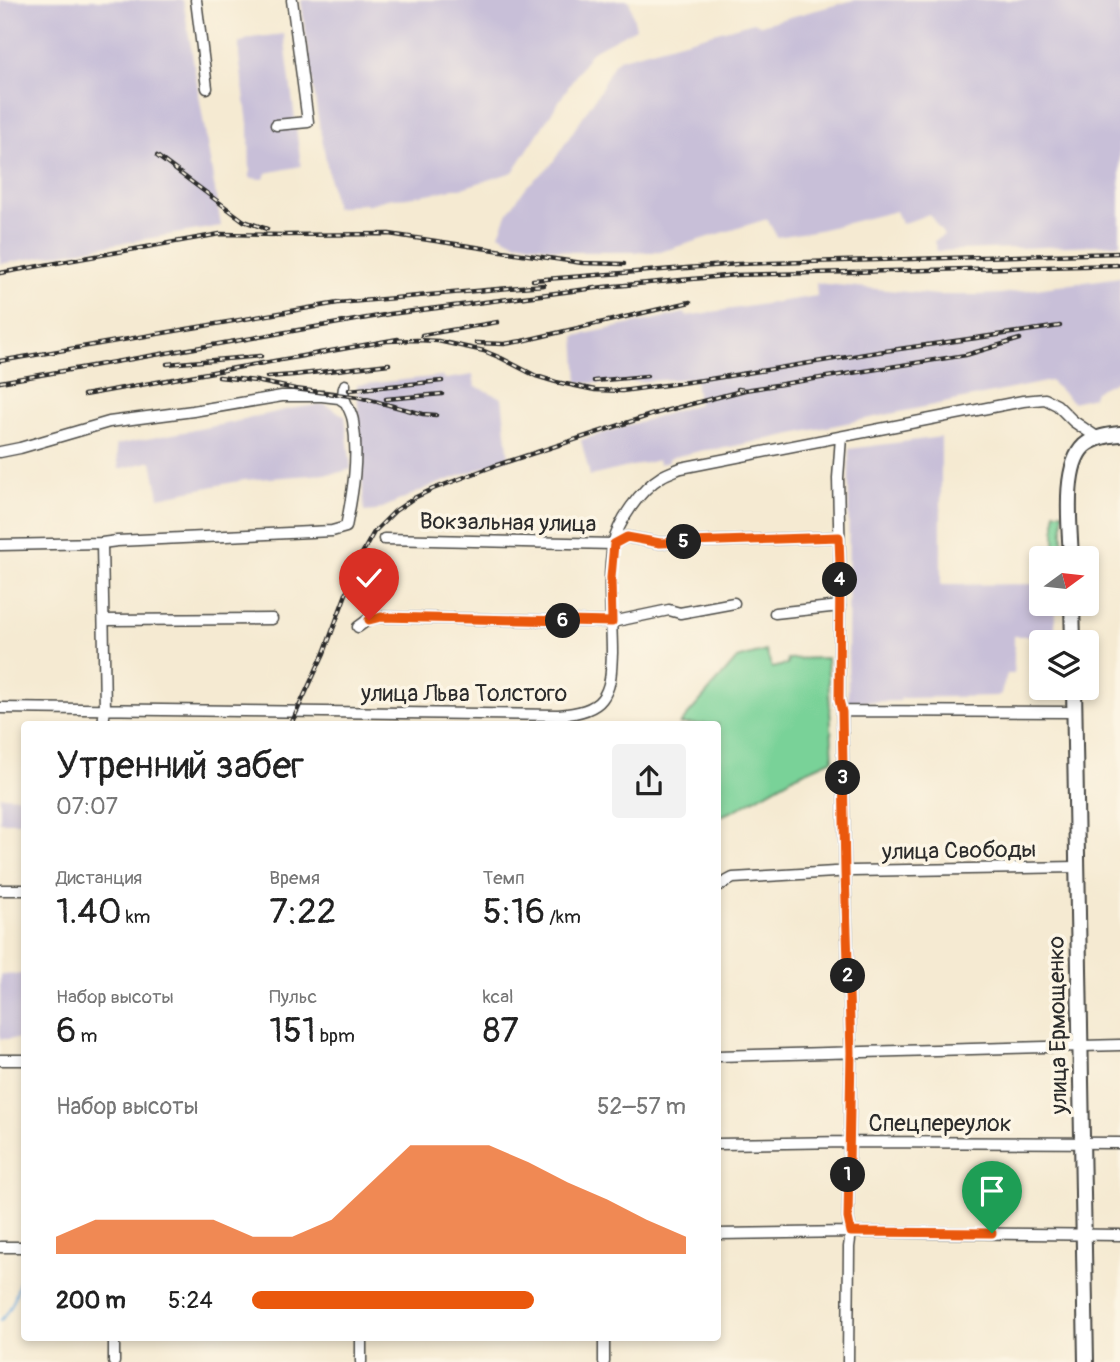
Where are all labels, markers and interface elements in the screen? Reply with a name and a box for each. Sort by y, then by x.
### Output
street label: Вокзальная улица [419,506,597,539]
pin: 5 [666,524,702,560]
text: 5 [678,529,689,553]
north arrow [1029,546,1099,616]
map controls [1029,546,1099,700]
pin [339,548,399,620]
icon: check [350,559,388,597]
pin: 4 [822,562,858,598]
text: 4 [834,567,845,591]
pin: 6 [546,604,580,638]
text: 6 [557,608,568,632]
button: layers [1029,630,1099,700]
street label: улица Льва Толстого [360,679,567,708]
text: Утренний забег [56,742,304,790]
button: share [612,744,686,818]
pin: 3 [826,760,860,796]
text: 3 [837,765,848,789]
text: 07:07 [56,792,118,821]
street label: улица Свободы [881,835,1036,866]
text: Дистанция [56,866,142,890]
text: Время [269,866,320,890]
text: Темп [483,866,525,890]
text: 1.40 [56,890,122,934]
text: 7:22 [269,890,336,934]
text: 5:16 [483,890,545,934]
text: km [122,905,150,929]
text: /km [545,905,581,929]
street label: улица Ермощенко [1041,936,1074,1115]
pin: 2 [830,958,866,993]
text: 2 [842,963,853,987]
text: Набор высоты [56,985,174,1009]
text: Пульс [269,985,317,1009]
text: kcal [483,985,514,1009]
text: 6 [56,1009,76,1053]
text: 151 [269,1009,316,1053]
text: 87 [483,1009,519,1053]
text: m [76,1024,97,1048]
text: bpm [316,1024,355,1048]
text: Набор высоты [56,1092,198,1121]
text: 52–57 m [597,1092,686,1121]
street label: Спецпереулок [868,1109,1012,1138]
pin: 1 [830,1158,866,1192]
pin [962,1161,1022,1233]
text: 1 [844,1162,851,1186]
icon: arrive [973,1172,1011,1210]
text: 200 m [56,1286,126,1315]
text: 5:24 [168,1286,213,1315]

